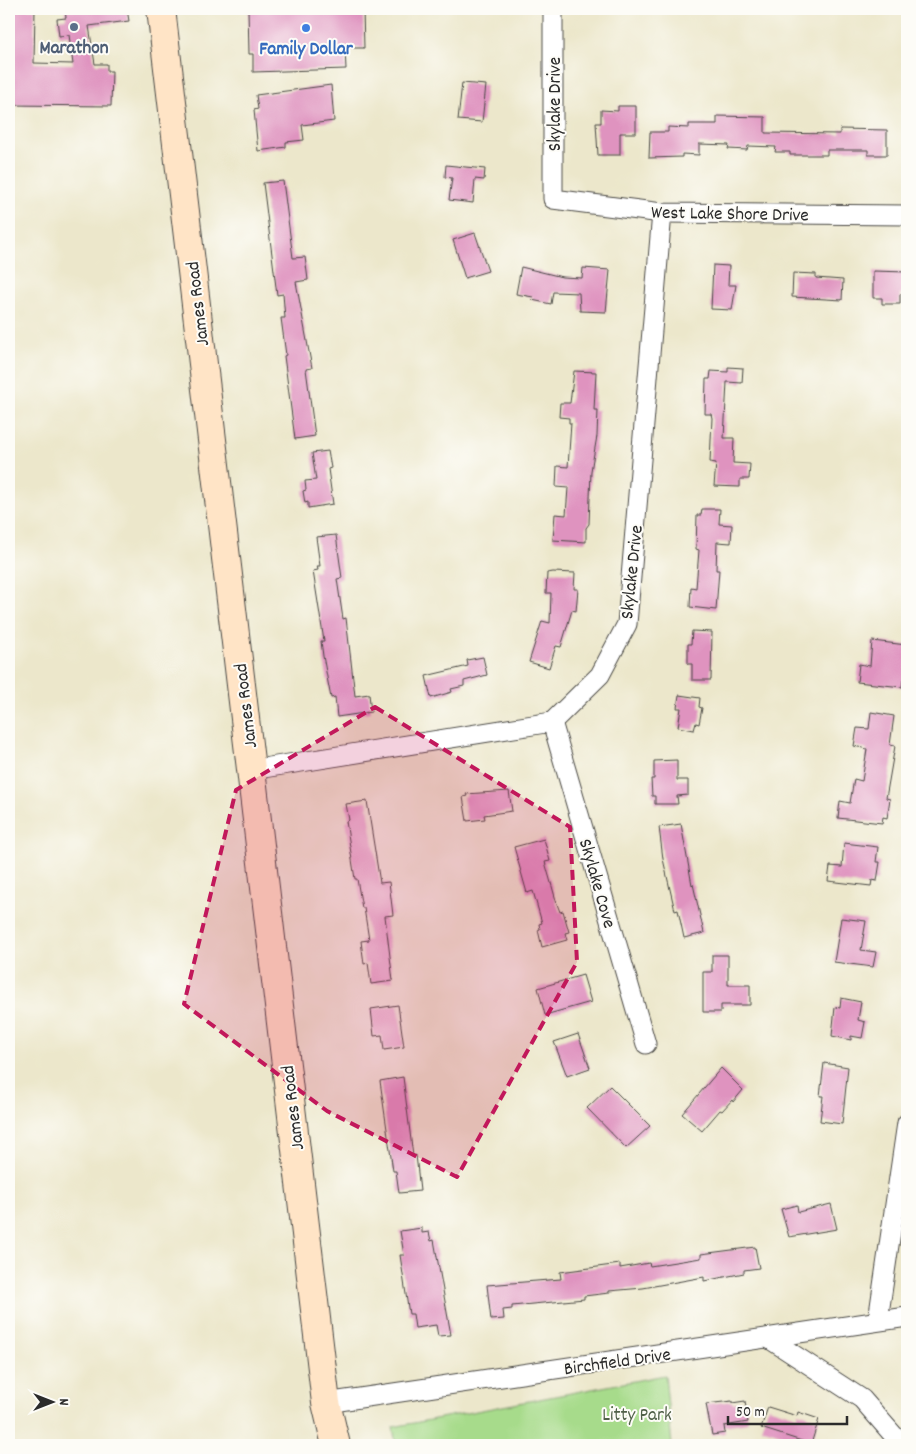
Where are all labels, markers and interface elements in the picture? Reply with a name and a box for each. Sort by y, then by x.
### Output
marker: Marathon [68,21,80,33]
marker: Family Dollar [300,22,312,34]
place label: Marathon [40,36,109,63]
place label: Family Dollar [259,37,354,64]
street label: Skylake Drive [543,57,570,151]
street label: West Lake Shore Drive [651,201,809,230]
street label: James Road [181,260,218,347]
street label: Skylake Drive [615,524,652,621]
street label: James Road [229,662,266,749]
street label: Skylake Cove [570,836,621,932]
street label: James Road [276,1064,313,1151]
street label: Birchfield Drive [562,1343,673,1384]
north arrow [28,1376,78,1426]
scale bar [728,1394,847,1426]
text: N [53,1399,73,1406]
text: 50 m [736,1402,765,1424]
park label: Litty Park [602,1403,672,1430]

